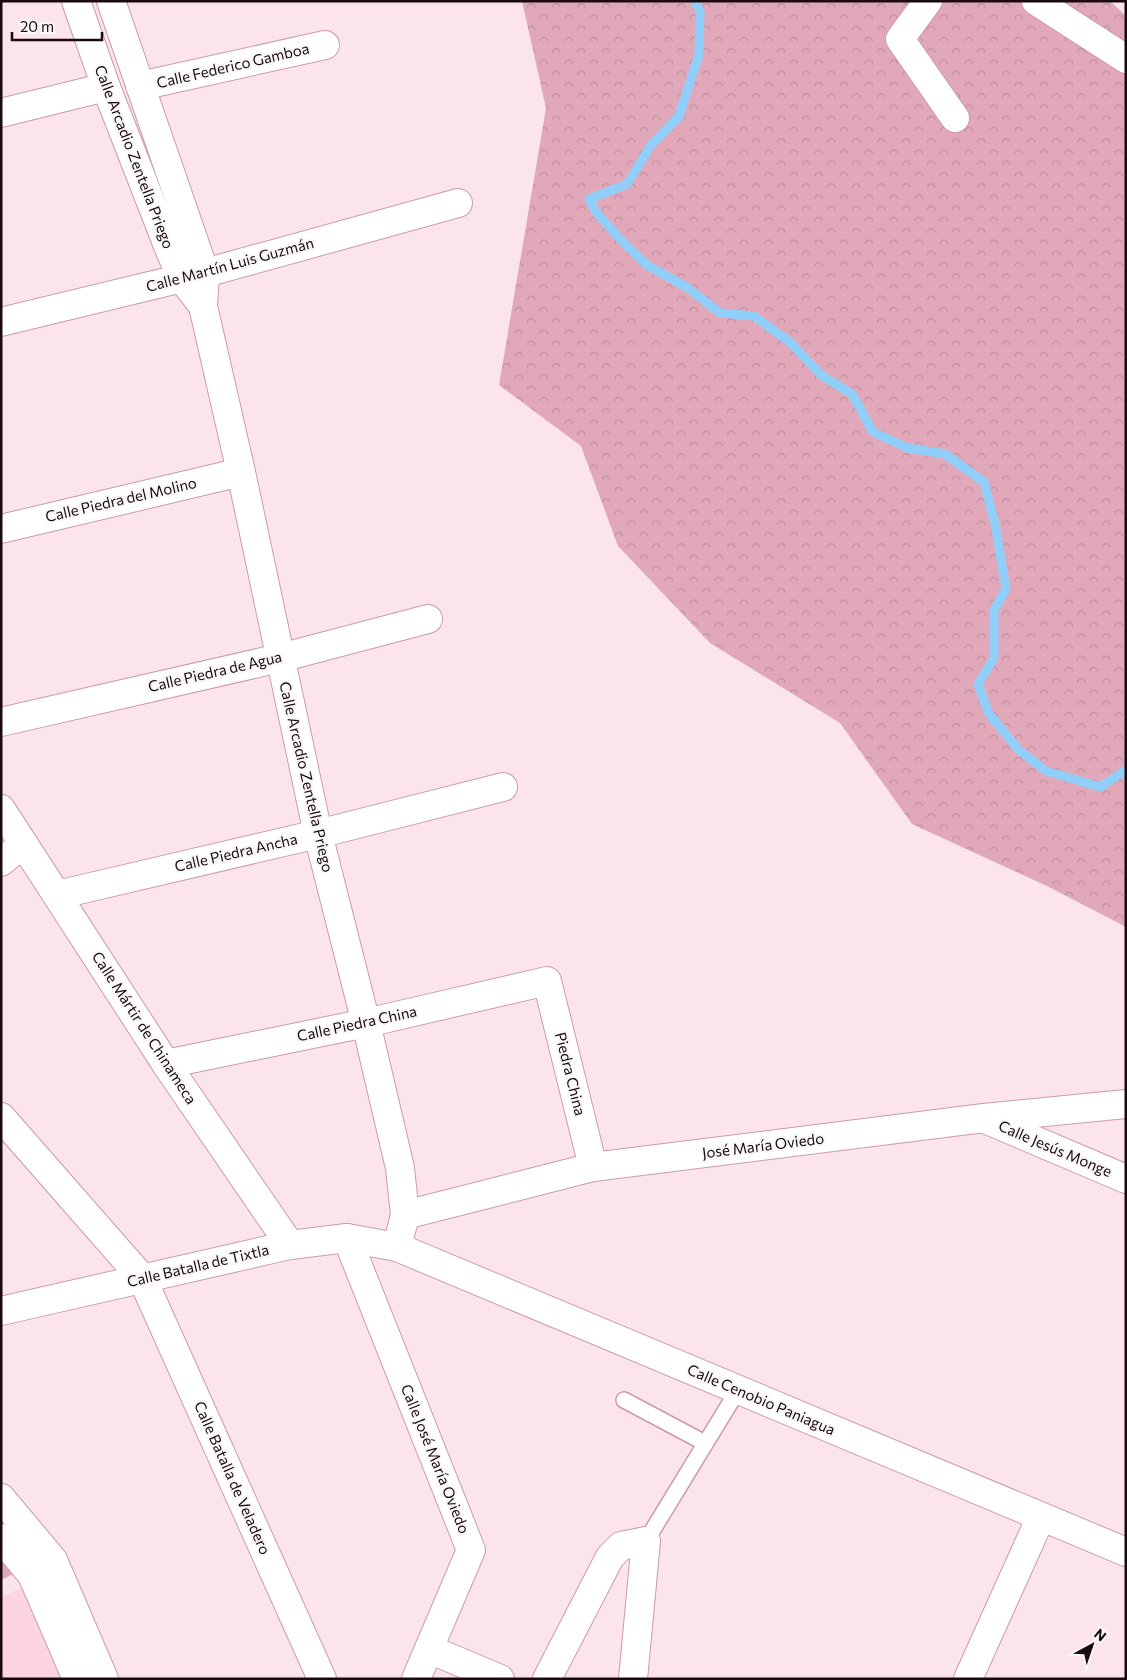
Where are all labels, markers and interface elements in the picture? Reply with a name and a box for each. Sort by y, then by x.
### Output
scale bar [12,10,102,42]
text: 20 m [20,17,54,35]
street label: Calle Federico Gamboa [155,39,311,91]
street label: Calle Arcadio Zentella Priego [92,62,178,251]
street label: Calle Martín Luis Guzmán [144,233,316,295]
street label: Calle Piedra del Molino [43,473,198,525]
street label: Calle Piedra de Agua [146,647,283,695]
street label: Calle Arcadio Zentella Priego [276,680,338,874]
street label: Calle Piedra Ancha [172,829,299,875]
street label: Calle Mártir de Chinameca [89,948,201,1107]
street label: Calle Piedra China [295,1002,418,1045]
street label: Piedra China [552,1030,590,1117]
street label: Calle Jesús Monge [996,1116,1115,1180]
street label: José María Oviedo [701,1129,825,1161]
street label: Calle Batalla de Tixtla [125,1240,270,1290]
street label: Calle Cenobio Paniagua [685,1360,838,1438]
street label: Calle José María Oviedo [398,1381,474,1536]
street label: Calle Batalla de Veladero [191,1398,275,1557]
north arrow [1067,1620,1117,1670]
text: N [1091,1625,1110,1645]

